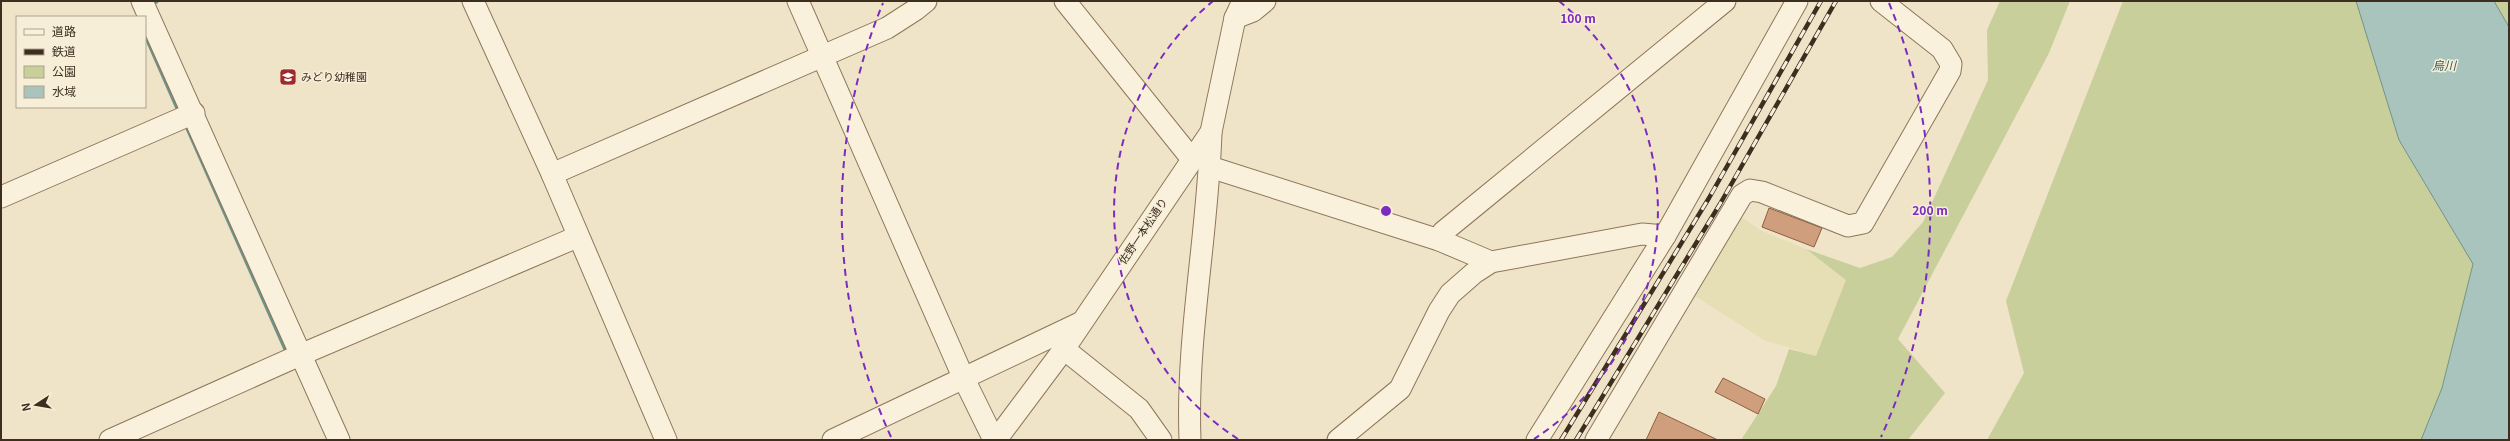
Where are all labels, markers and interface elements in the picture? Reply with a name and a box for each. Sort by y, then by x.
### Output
text: 100 m [1560,9,1596,26]
legend [16,16,146,108]
text: 道路 [52,22,76,39]
text: 鉄道 [52,42,76,59]
water label: 烏川 [2432,56,2458,73]
text: 公園 [52,62,76,79]
school or university icon: みどり幼稚園 [278,67,298,87]
place label: みどり幼稚園 [301,68,367,84]
text: 水域 [52,82,76,99]
street label: 佐野一本松通り [1114,194,1170,267]
text: 200 m [1912,201,1948,218]
centre of rings [1379,204,1393,218]
north arrow [16,385,56,425]
text: N [17,402,34,413]

